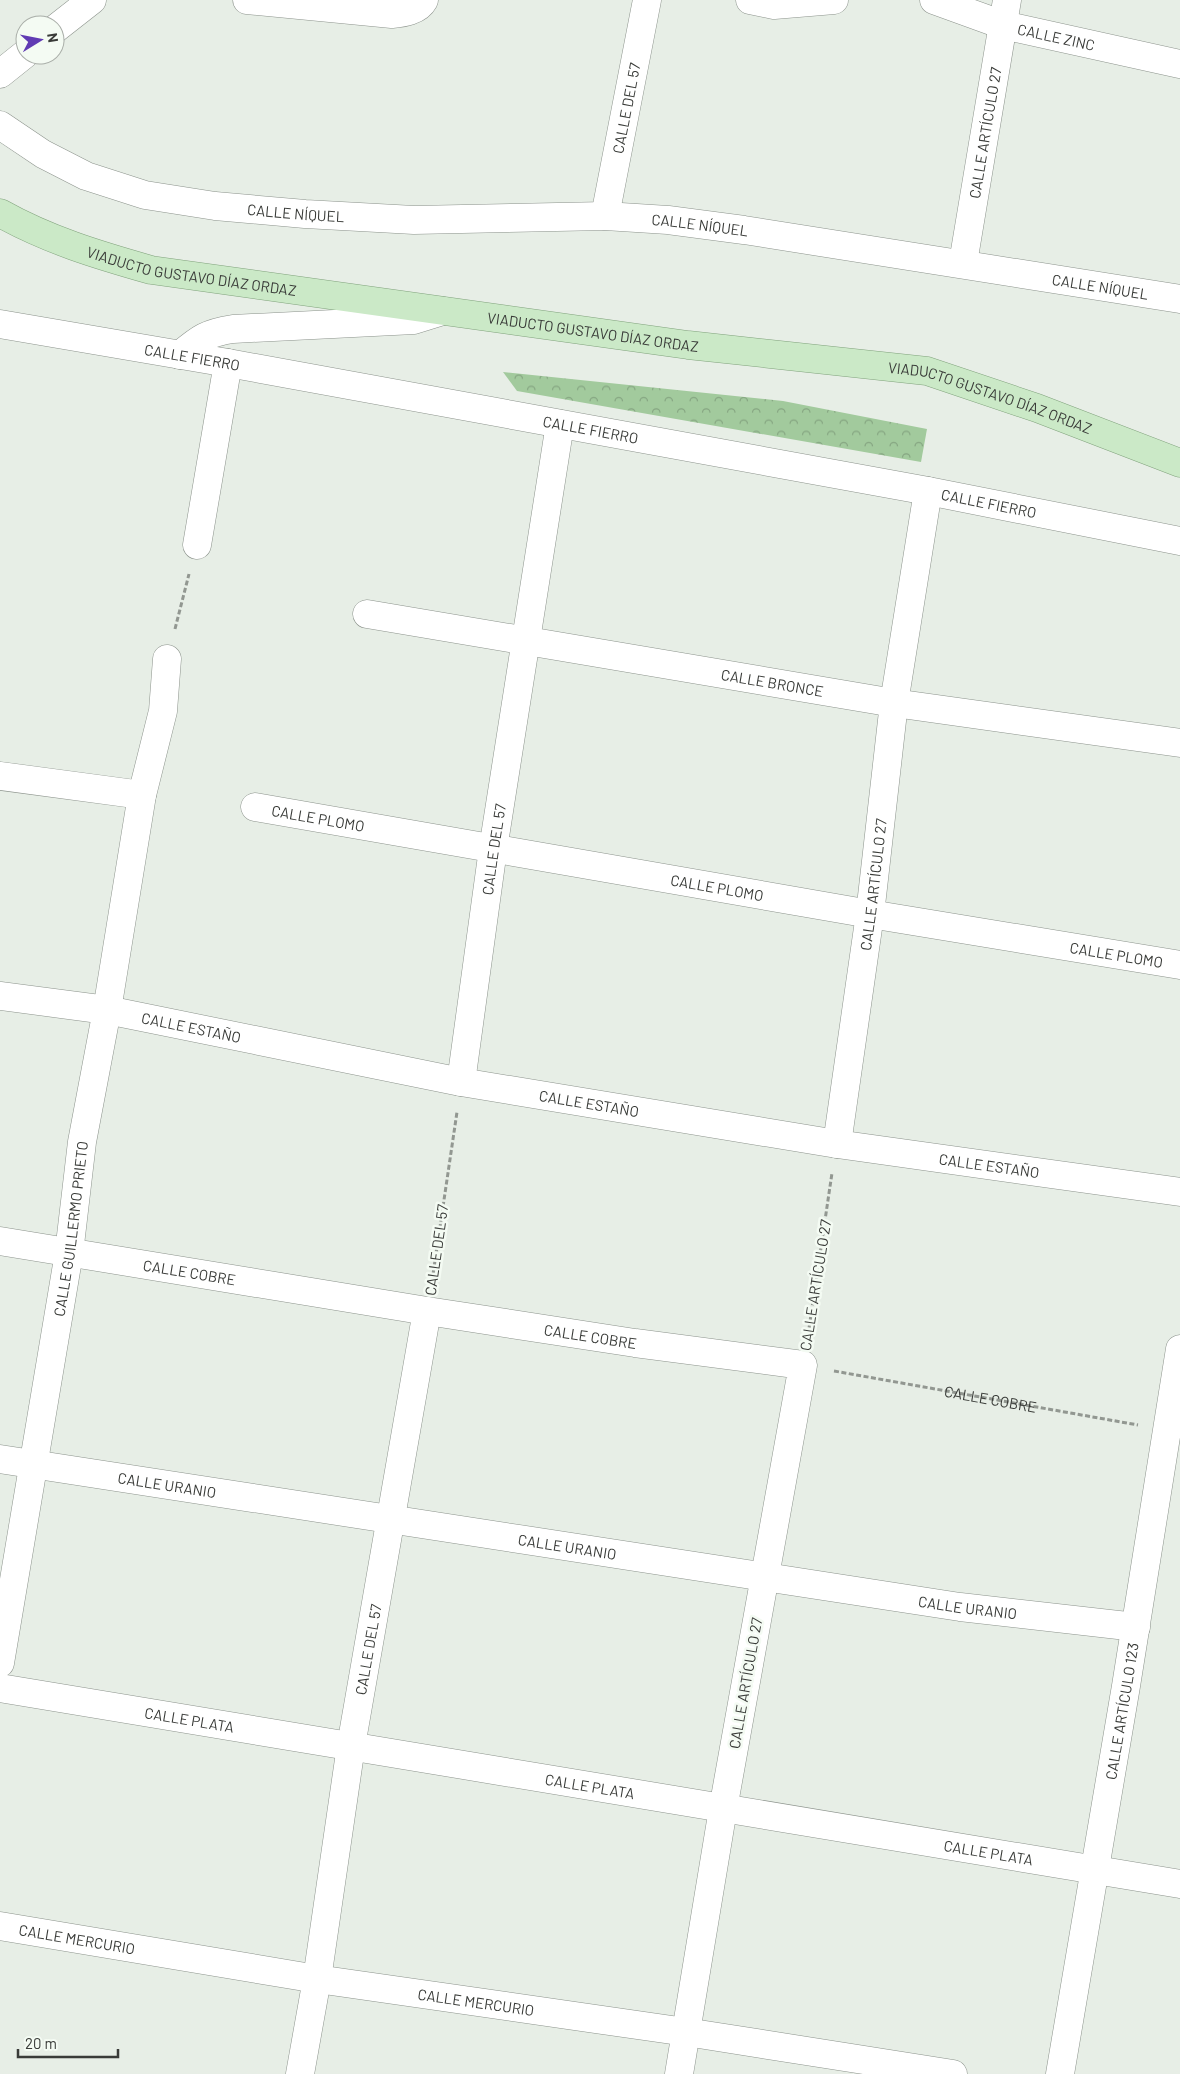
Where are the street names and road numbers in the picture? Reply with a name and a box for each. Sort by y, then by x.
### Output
street label: CALLE ZINC [1016,19,1097,54]
street label: CALLE DEL 57 [608,61,644,155]
street label: CALLE ARTÍCULO 27 [965,66,1005,200]
street label: CALLE NÍQUEL [246,200,345,225]
street label: CALLE NÍQUEL [651,210,750,240]
street label: VIADUCTO GUSTAVO DÍAZ ORDAZ [85,242,298,299]
street label: CALLE NÍQUEL [1051,270,1150,303]
street label: VIADUCTO GUSTAVO DÍAZ ORDAZ [486,308,699,355]
street label: CALLE FIERRO [143,340,241,374]
street label: VIADUCTO GUSTAVO DÍAZ ORDAZ [887,358,1094,437]
street label: CALLE FIERRO [542,412,640,447]
street label: CALLE FIERRO [940,485,1038,521]
street label: CALLE BRONCE [720,665,825,700]
street label: CALLE PLOMO [270,801,366,835]
street label: CALLE DEL 57 [478,802,509,896]
street label: CALLE ARTÍCULO 27 [856,817,890,952]
street label: CALLE PLOMO [669,870,765,904]
street label: CALLE PLOMO [1069,938,1164,971]
street label: CALLE ESTAÑO [140,1008,243,1046]
street label: CALLE ESTAÑO [538,1086,640,1120]
street label: CALLE GUILLERMO PRIETO [49,1140,91,1318]
street label: CALLE ESTAÑO [938,1149,1041,1181]
street label: CALLE DEL 57 [421,1203,451,1297]
street label: CALLE ARTÍCULO 27 [796,1218,834,1352]
street label: CALLE COBRE [142,1256,237,1289]
street label: CALLE COBRE [543,1320,638,1352]
street label: CALLE COBRE [943,1382,1038,1416]
street label: CALLE URANIO [117,1468,217,1501]
street label: CALLE URANIO [517,1530,618,1563]
street label: CALLE URANIO [917,1592,1018,1622]
street label: CALLE DEL 57 [351,1603,385,1696]
street label: CALLE ARTÍCULO 27 [725,1616,765,1750]
street label: CALLE ARTÍCULO 123 [1101,1641,1142,1781]
street label: CALLE PLATA [143,1703,235,1736]
street label: CALLE PLATA [544,1770,636,1802]
street label: CALLE PLATA [942,1836,1035,1868]
street label: CALLE MERCURIO [17,1920,136,1957]
street label: CALLE MERCURIO [416,1985,535,2019]

